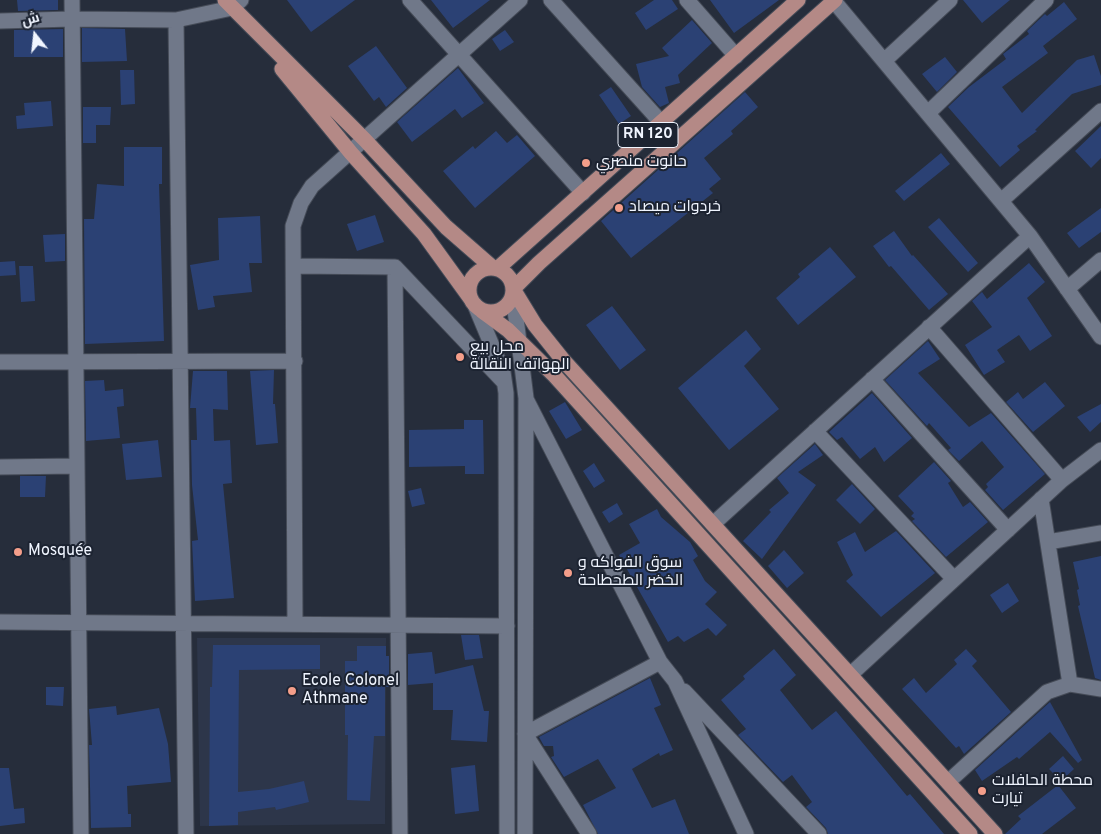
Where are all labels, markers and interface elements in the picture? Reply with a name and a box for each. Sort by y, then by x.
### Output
text: ش [20,9,42,31]
north arrow [10,10,60,60]
road number: RN 120 [618,122,678,148]
place label: حانوت منصري [596,153,687,173]
marker: حانوت منصري [580,157,592,169]
place label: خردوات ميصاد [629,198,721,218]
marker: خردوات ميصاد [613,202,625,214]
place label: محل بيع الهواتف النقالة [470,338,570,376]
marker: محل بيع الهواتف النقالة [454,351,466,363]
place label: Mosquée [28,542,92,562]
marker: Mosquée [12,546,24,558]
place label: سوق الفواكه و الخضر الطحطاحة [578,554,683,592]
marker: سوق الفواكه و الخضر الطحطاحة [562,567,574,579]
place label: Ecole Colonel Athmane [302,672,399,710]
marker: Ecole Colonel Athmane [286,685,298,697]
place label: محطة الحافلات تيارت [992,772,1093,810]
marker: محطة الحافلات تيارت [976,785,988,797]

